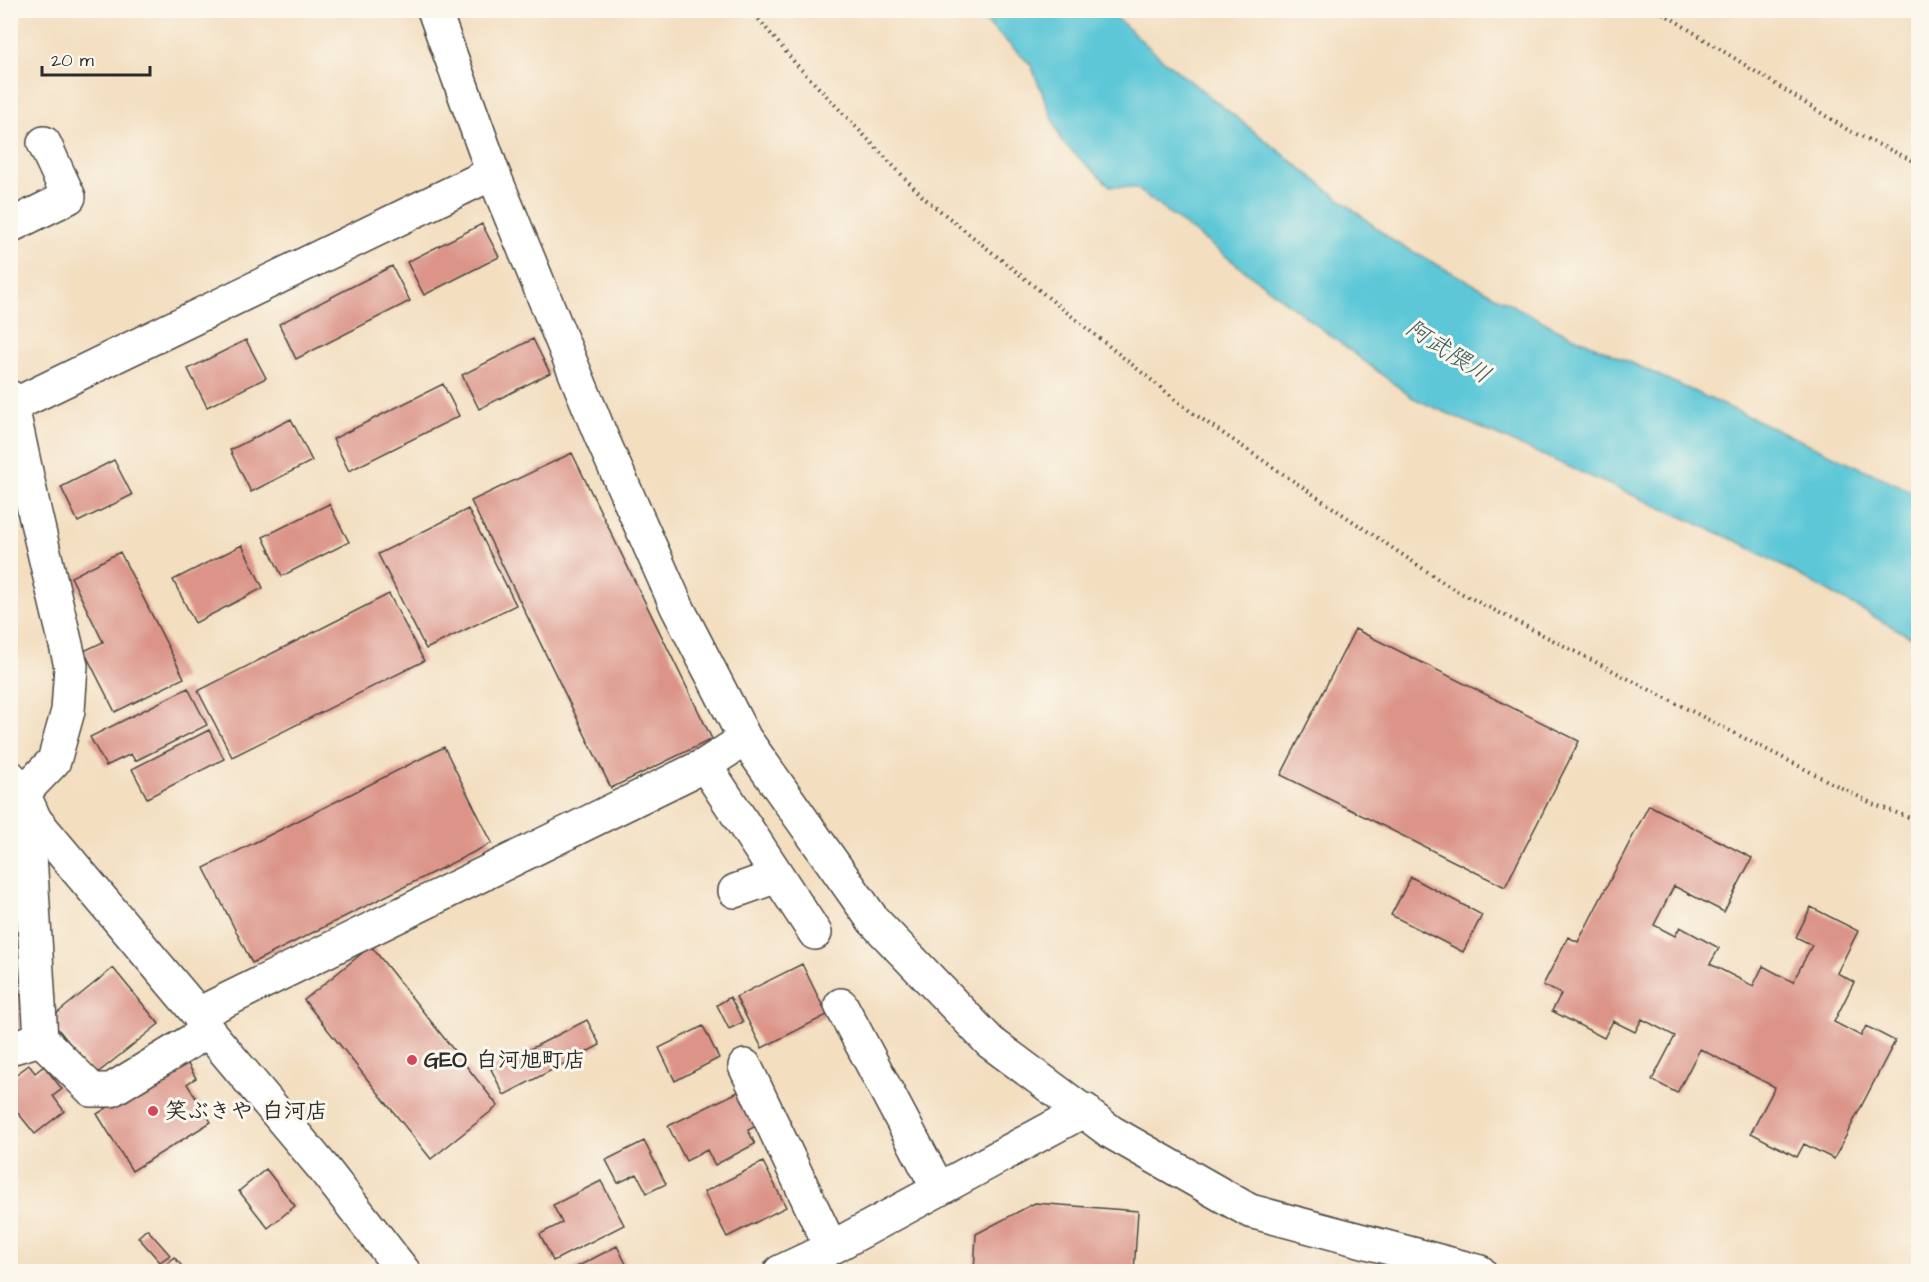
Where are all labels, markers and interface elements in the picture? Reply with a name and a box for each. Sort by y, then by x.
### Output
scale bar [42,39,150,77]
text: 20 m [51,48,94,73]
water label: 阿武隈川 [1398,312,1498,392]
place label: GEO 白河旭町店 [424,1045,586,1076]
marker: GEO 白河旭町店 [405,1053,419,1067]
place label: 笑ぶきや 白河店 [165,1096,328,1127]
marker: 笑ぶきや 白河店 [146,1104,160,1118]

